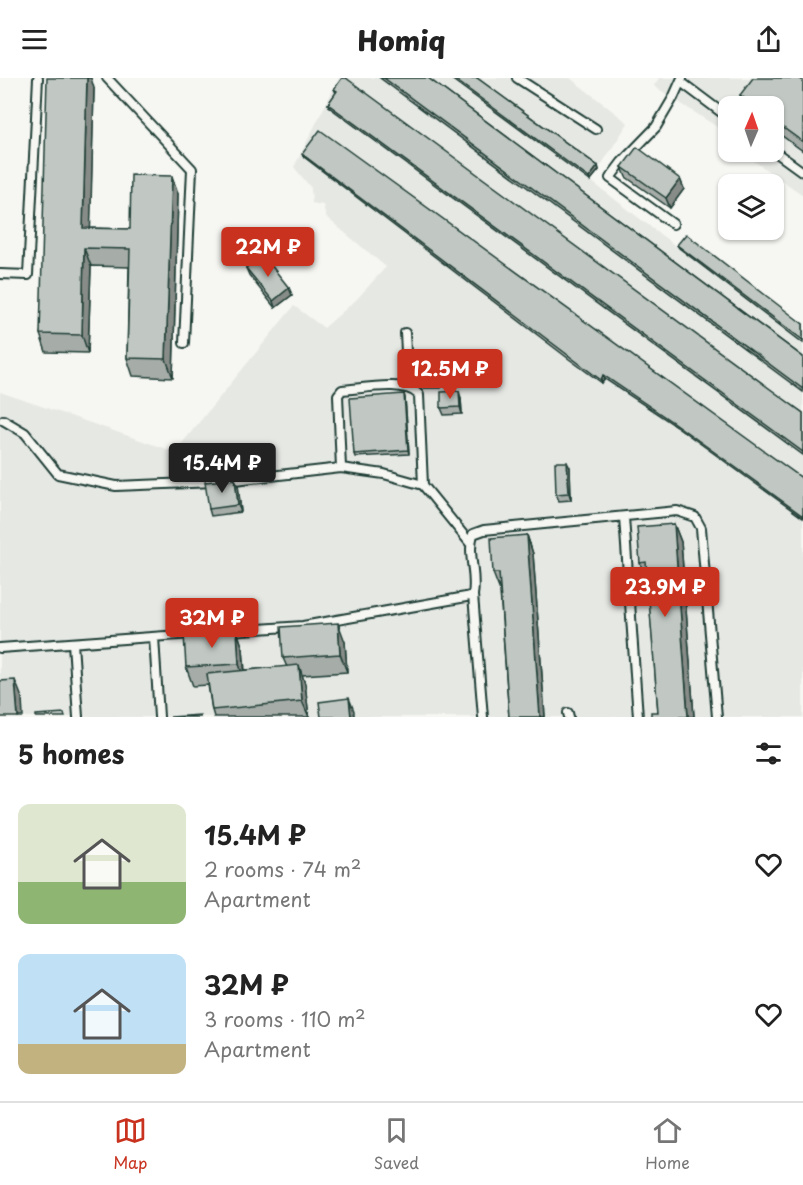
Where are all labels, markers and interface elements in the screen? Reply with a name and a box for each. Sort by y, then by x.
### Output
text: Homiq [358,19,445,60]
icon: menu [18,23,51,56]
icon: share [752,23,785,56]
north arrow [718,96,784,162]
map controls [718,96,784,240]
button: layers [718,174,784,240]
pin: 22M ₽ [226,227,310,278]
text: 22M ₽ [235,231,301,261]
pin: 12.5M ₽ [395,349,505,400]
text: 12.5M ₽ [411,353,489,383]
pin: 15.4M ₽ [167,443,277,494]
text: 15.4M ₽ [183,447,261,477]
pin: 23.9M ₽ [610,567,720,618]
text: 23.9M ₽ [624,571,706,601]
pin: 32M ₽ [170,598,254,649]
text: 32M ₽ [179,602,245,632]
text: 5 homes [18,734,124,773]
icon: filters [752,737,785,770]
text: 15.4M ₽ [204,815,306,854]
icon: home [66,828,138,900]
icon: heart [752,848,785,881]
text: 2 rooms · 74 m² [204,854,361,884]
text: Apartment [204,884,311,914]
text: 32M ₽ [204,965,289,1004]
icon: home [66,978,138,1050]
icon: heart [752,998,785,1031]
text: 3 rooms · 110 m² [204,1004,366,1034]
text: Apartment [204,1034,311,1064]
tab: Map [113,1114,147,1174]
tab: Saved [374,1114,419,1174]
tab: Home [645,1114,690,1174]

